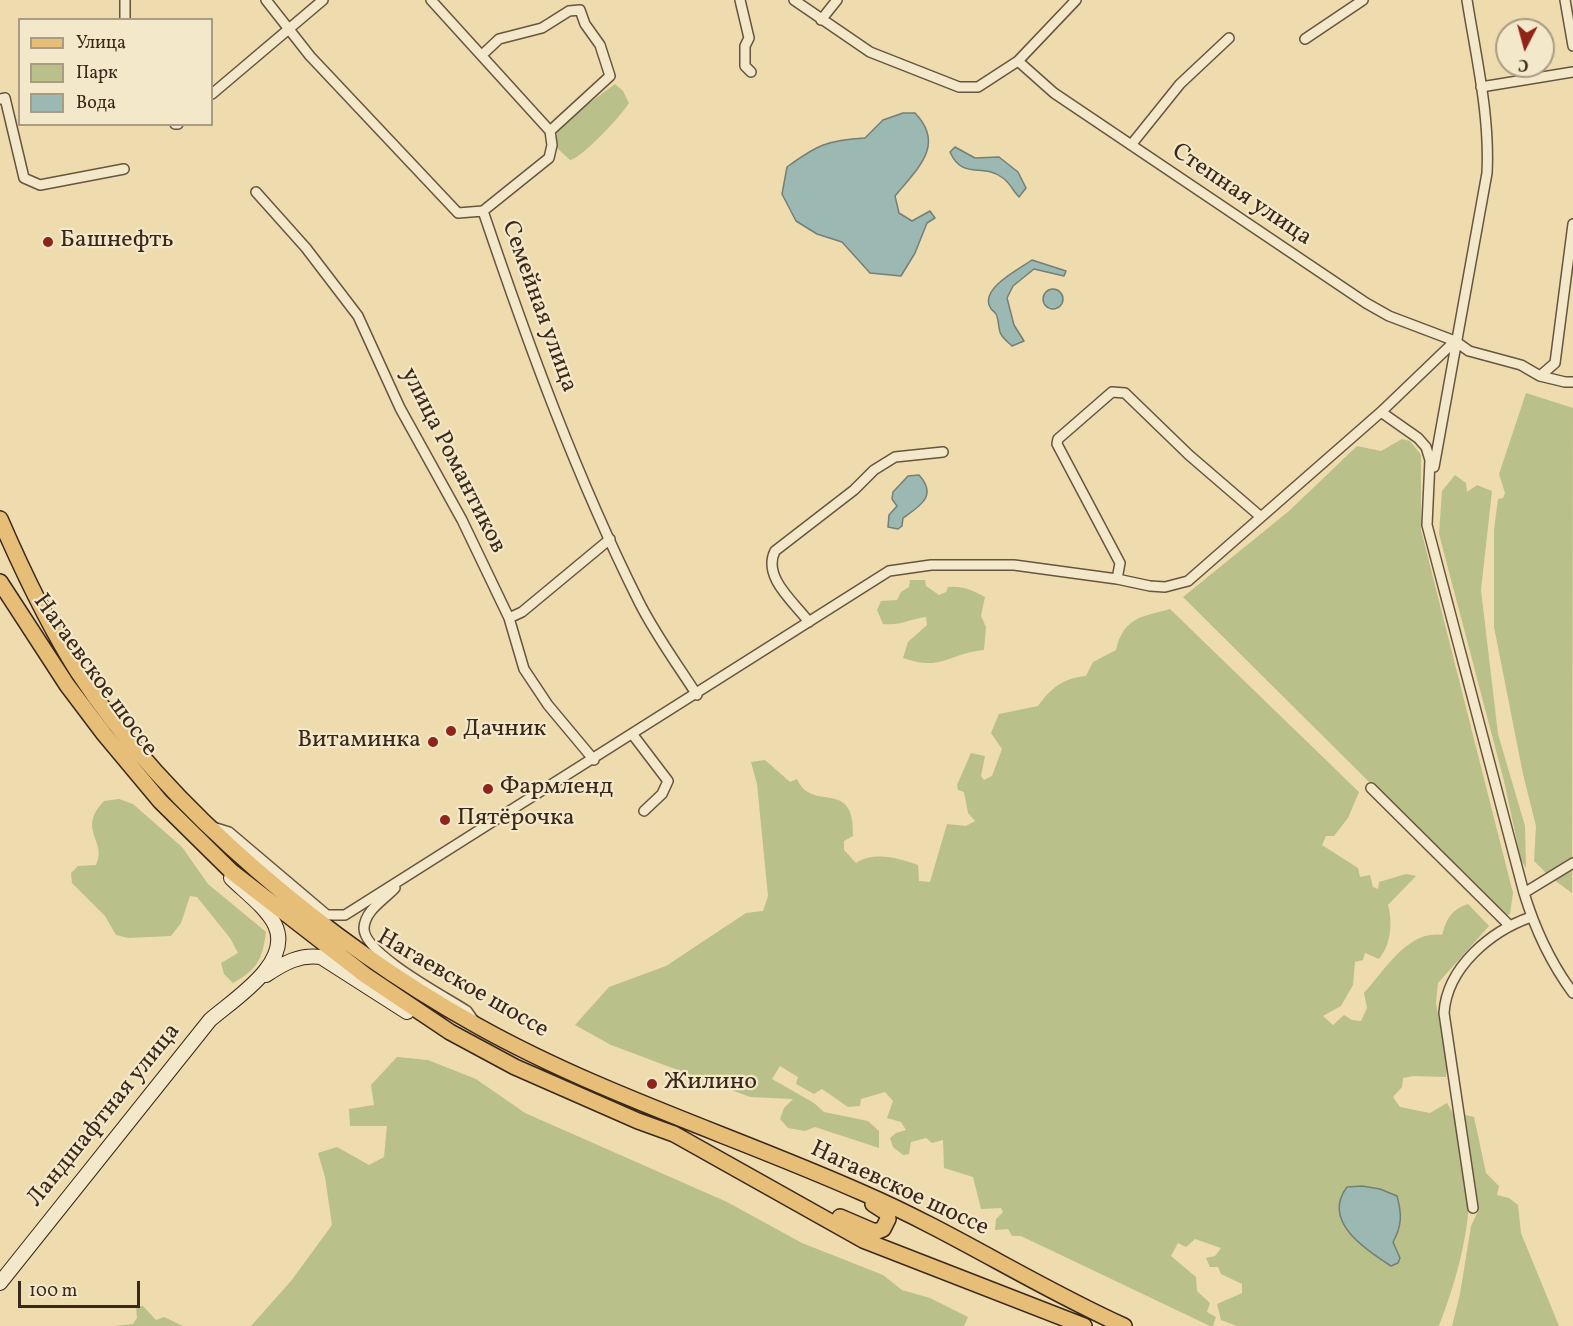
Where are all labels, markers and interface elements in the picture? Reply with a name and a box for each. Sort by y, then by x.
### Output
legend [18,18,213,126]
north arrow [1495,18,1555,78]
text: Улица [76,31,126,56]
text: С [1517,52,1530,75]
text: Парк [76,61,118,86]
text: Вода [76,91,116,116]
street label: Степная улица [1165,139,1317,253]
street label: Семейная улица [494,217,582,397]
place label: Башнефть [60,228,173,256]
marker: Башнефть [41,235,55,249]
street label: улица Романтиков [393,363,511,559]
street label: Нагаевское шоссе [25,589,163,763]
place label: Дачник [463,717,546,745]
marker: Дачник [444,724,458,738]
place label: Витаминка [297,728,421,756]
marker: Витаминка [426,735,440,749]
place label: Фармленд [500,775,613,803]
marker: Фармленд [481,782,495,796]
place label: Пятёрочка [457,806,575,834]
marker: Пятёрочка [438,813,452,827]
street label: Нагаевское шоссе [371,924,553,1046]
street label: Ландшафтная улица [22,1018,188,1214]
place label: Жилино [664,1070,757,1098]
marker: Жилино [645,1077,659,1091]
street label: Нагаевское шоссе [805,1136,993,1244]
scale bar [21,1269,142,1307]
text: 100 m [29,1279,78,1304]

